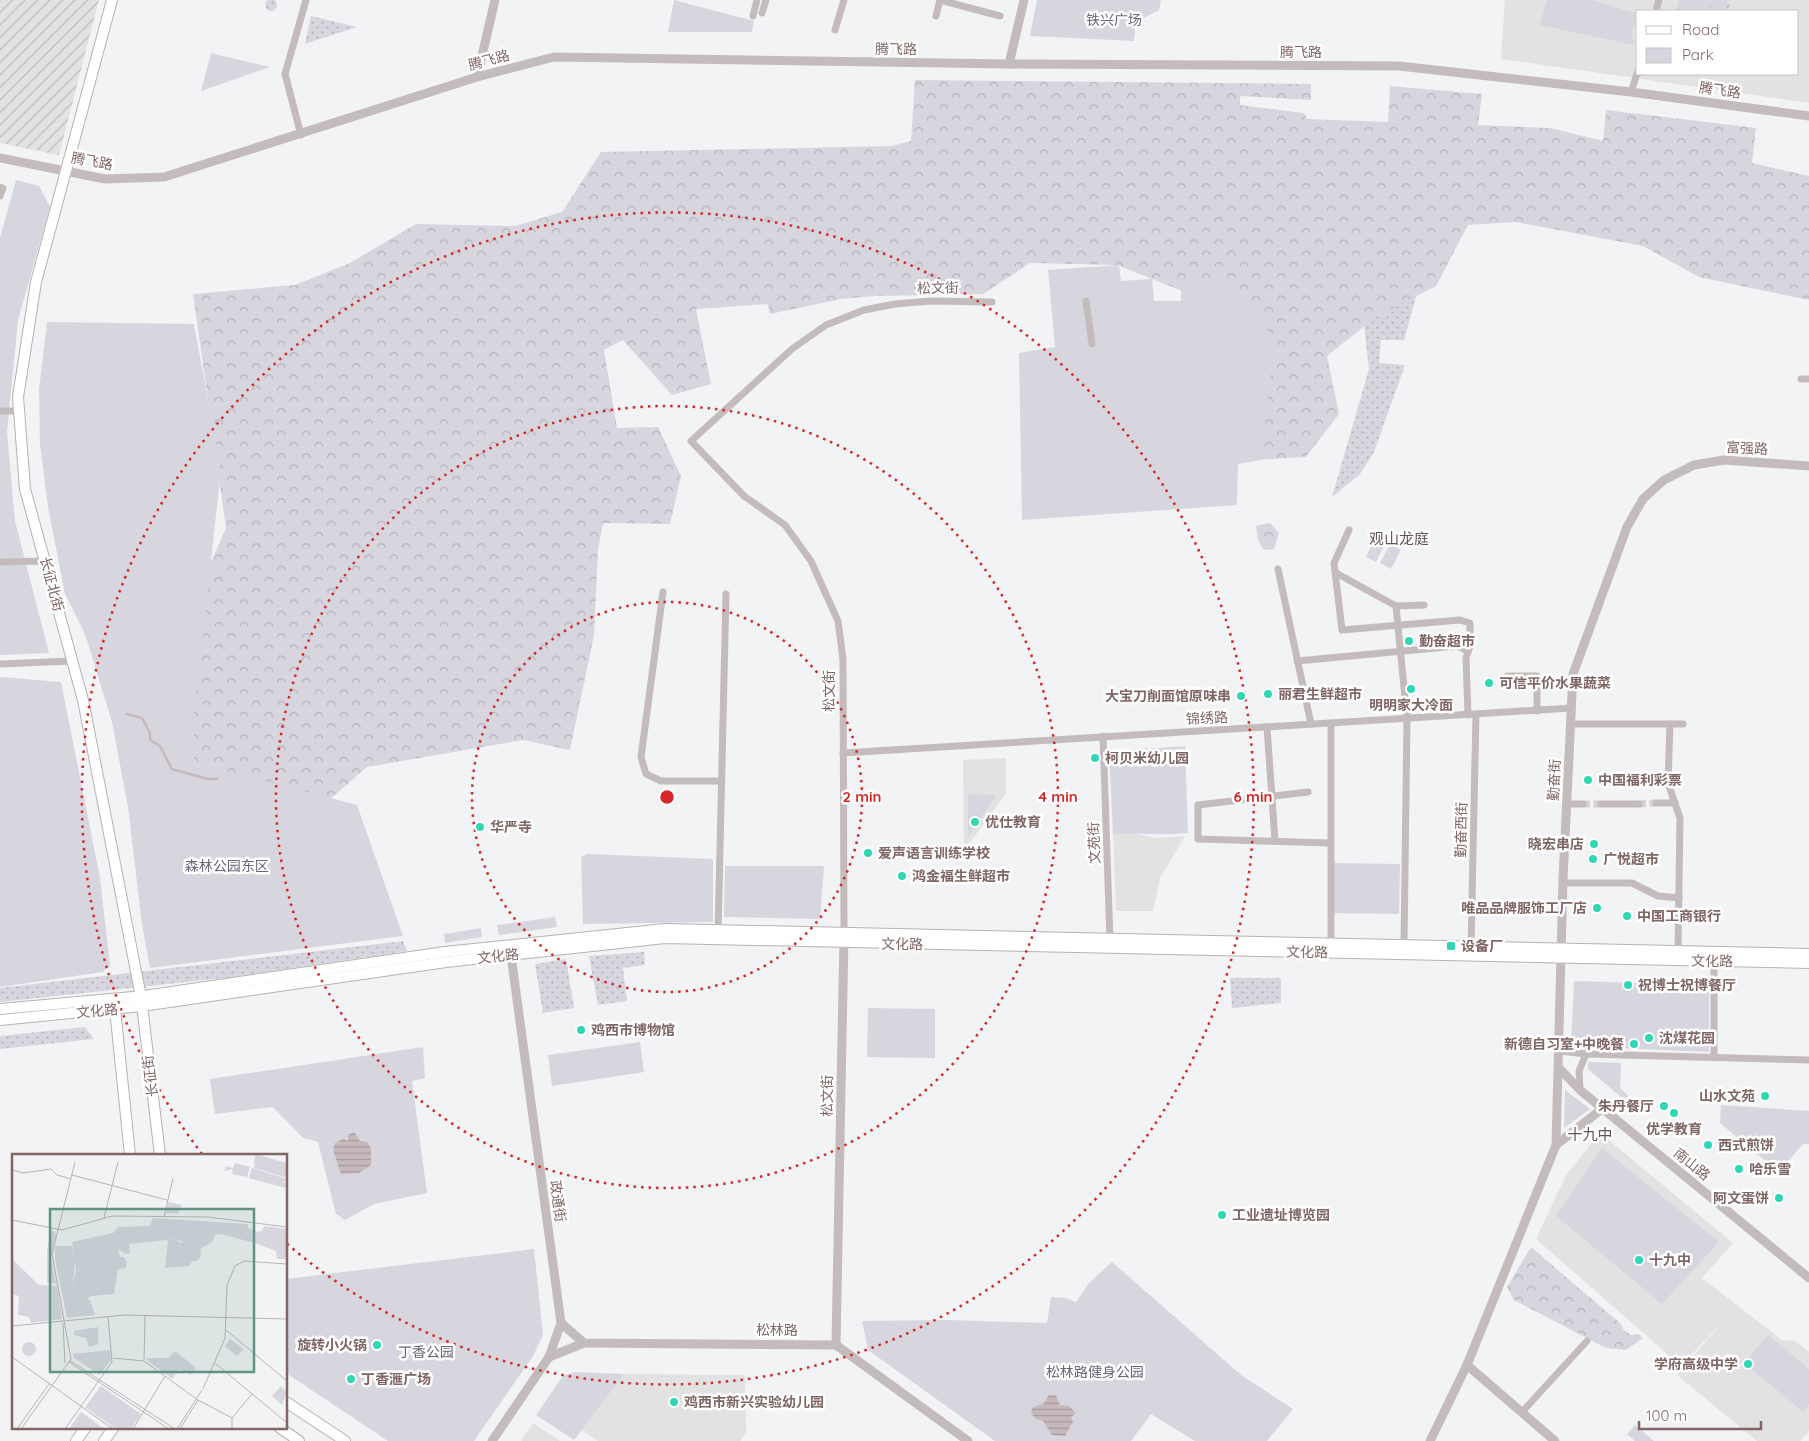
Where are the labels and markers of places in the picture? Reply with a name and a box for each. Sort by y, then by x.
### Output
place label: 勤奋超市 [1419,632,1475,650]
marker: 勤奋超市 [1403,635,1415,647]
place label: 可信平价水果蔬菜 [1499,674,1611,692]
marker: 可信平价水果蔬菜 [1483,677,1495,689]
marker: 明明家大冷面 [1405,683,1417,695]
place label: 丽君生鲜超市 [1278,685,1362,703]
place label: 大宝刀削面馆原味串 [1105,687,1231,705]
marker: 丽君生鲜超市 [1262,688,1274,700]
marker: 大宝刀削面馆原味串 [1235,690,1247,702]
place label: 明明家大冷面 [1369,696,1453,714]
place label: 柯贝米幼儿园 [1105,749,1189,767]
marker: 柯贝米幼儿园 [1089,752,1101,764]
place label: 中国福利彩票 [1598,771,1682,789]
marker: 中国福利彩票 [1582,774,1594,786]
centre of rings [658,788,676,806]
place label: 优仕教育 [985,813,1041,831]
marker: 优仕教育 [969,816,981,828]
place label: 华严寺 [490,818,532,836]
marker: 华严寺 [474,821,486,833]
place label: 晓宏串店 [1528,835,1584,853]
marker: 晓宏串店 [1588,838,1600,850]
place label: 爱声语言训练学校 [878,844,990,862]
marker: 爱声语言训练学校 [862,847,874,859]
place label: 广悦超市 [1603,850,1659,868]
marker: 广悦超市 [1587,853,1599,865]
place label: 鸿金福生鲜超市 [912,867,1010,885]
marker: 鸿金福生鲜超市 [896,870,908,882]
place label: 唯品品牌服饰工厂店 [1461,899,1587,917]
marker: 唯品品牌服饰工厂店 [1591,902,1603,914]
place label: 中国工商银行 [1637,907,1721,925]
marker: 中国工商银行 [1621,910,1633,922]
place label: 设备厂 [1461,937,1503,955]
marker: 设备厂 [1445,940,1457,952]
place label: 祝博士祝博餐厅 [1638,976,1736,994]
marker: 祝博士祝博餐厅 [1622,979,1634,991]
place label: 鸡西市博物馆 [591,1021,675,1039]
marker: 鸡西市博物馆 [575,1024,587,1036]
place label: 沈煤花园 [1659,1029,1715,1047]
marker: 沈煤花园 [1643,1032,1655,1044]
place label: 新德自习室+中晚餐 [1504,1035,1624,1053]
marker: 新德自习室+中晚餐 [1628,1038,1640,1050]
place label: 山水文苑 [1699,1087,1755,1105]
marker: 山水文苑 [1759,1090,1771,1102]
place label: 朱丹餐厅 [1598,1097,1654,1115]
marker: 朱丹餐厅 [1658,1100,1670,1112]
marker: 优学教育 [1668,1107,1680,1119]
place label: 优学教育 [1646,1120,1702,1138]
place label: 西式煎饼 [1718,1136,1774,1154]
marker: 西式煎饼 [1702,1139,1714,1151]
place label: 哈乐雪 [1749,1160,1791,1178]
marker: 哈乐雪 [1733,1163,1745,1175]
place label: 阿文蛋饼 [1713,1189,1769,1207]
marker: 阿文蛋饼 [1773,1192,1785,1204]
place label: 工业遗址博览园 [1232,1206,1330,1224]
marker: 工业遗址博览园 [1216,1209,1228,1221]
place label: 十九中 [1649,1251,1691,1269]
marker: 十九中 [1633,1254,1645,1266]
place label: 旋转小火锅 [297,1336,367,1354]
marker: 旋转小火锅 [371,1339,383,1351]
place label: 学府高级中学 [1654,1355,1738,1373]
marker: 学府高级中学 [1742,1358,1754,1370]
place label: 丁香滙广场 [361,1370,431,1388]
marker: 丁香滙广场 [345,1373,357,1385]
place label: 鸡西市新兴实验幼儿园 [684,1393,824,1411]
marker: 鸡西市新兴实验幼儿园 [668,1396,680,1408]

